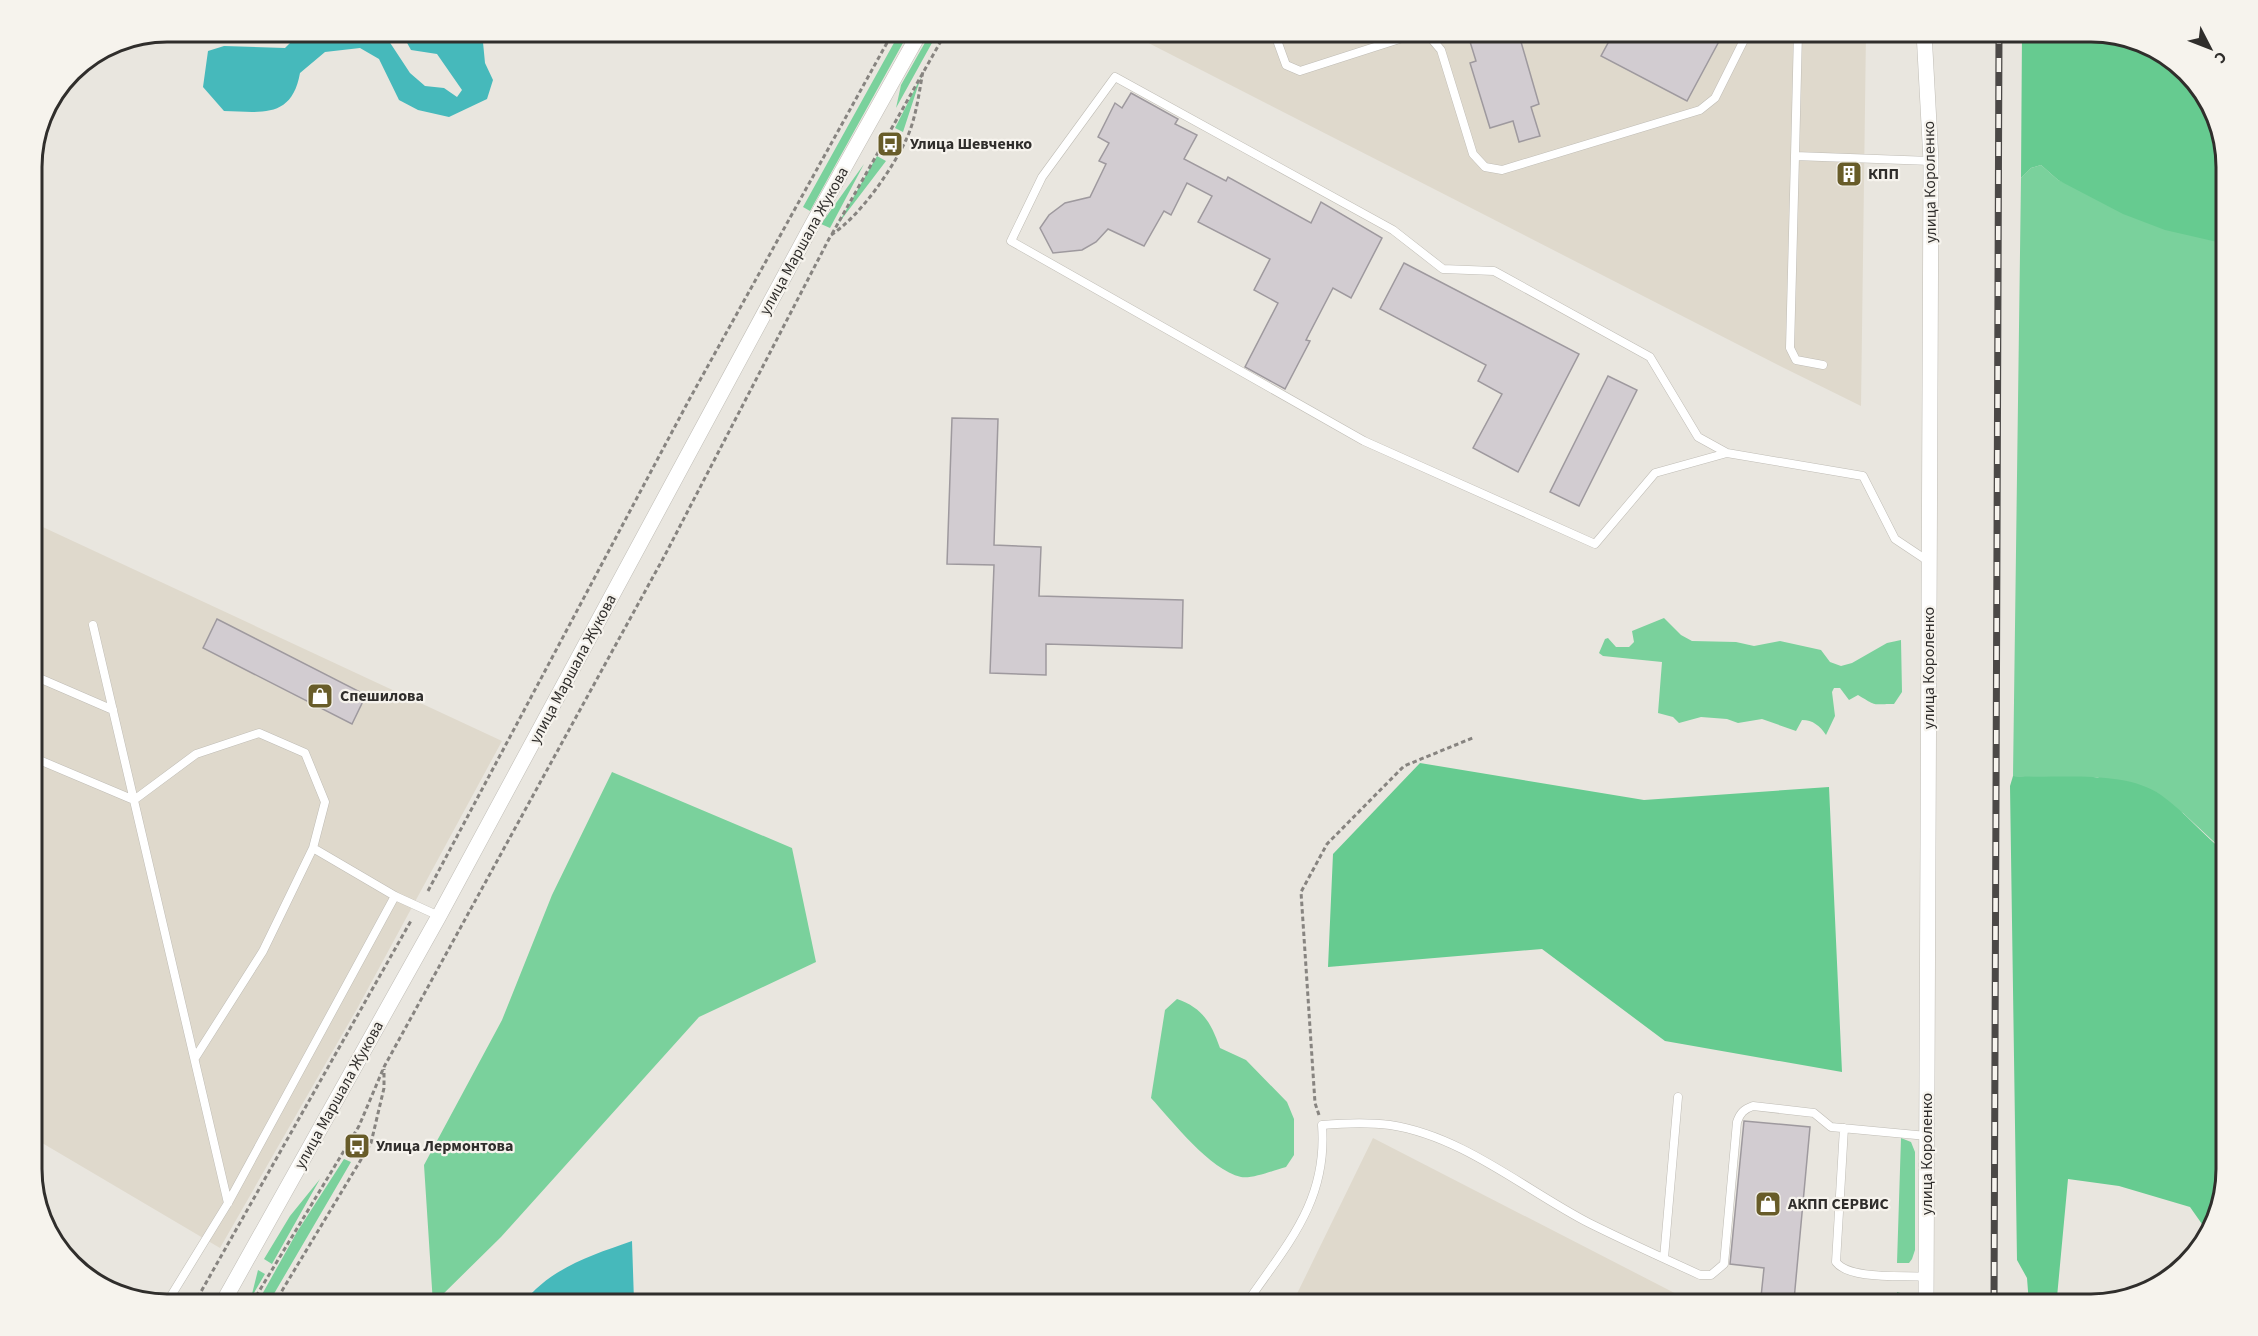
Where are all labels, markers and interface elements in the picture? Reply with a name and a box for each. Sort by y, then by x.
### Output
north arrow [2180,18,2240,78]
text: С [2209,47,2232,68]
street label: улица Короленко [1918,121,1942,243]
bus stop icon: Улица Шевченко [875,129,905,159]
place label: Улица Шевченко [910,133,1032,155]
building icon: КПП [1834,159,1864,189]
street label: улица Маршала Жукова [754,163,854,319]
place label: КПП [1868,163,1899,185]
street label: улица Маршала Жукова [524,590,622,748]
street label: улица Короленко [1918,607,1940,729]
shop icon: Спешилова [305,681,335,711]
place label: Спешилова [340,685,424,707]
street label: улица Маршала Жукова [289,1017,389,1173]
street label: улица Короленко [1916,1093,1938,1215]
bus stop icon: Улица Лермонтова [342,1131,372,1161]
place label: Улица Лермонтова [376,1135,513,1157]
shop icon: АКПП СЕРВИС [1753,1189,1783,1219]
place label: АКПП СЕРВИС [1787,1193,1889,1215]

